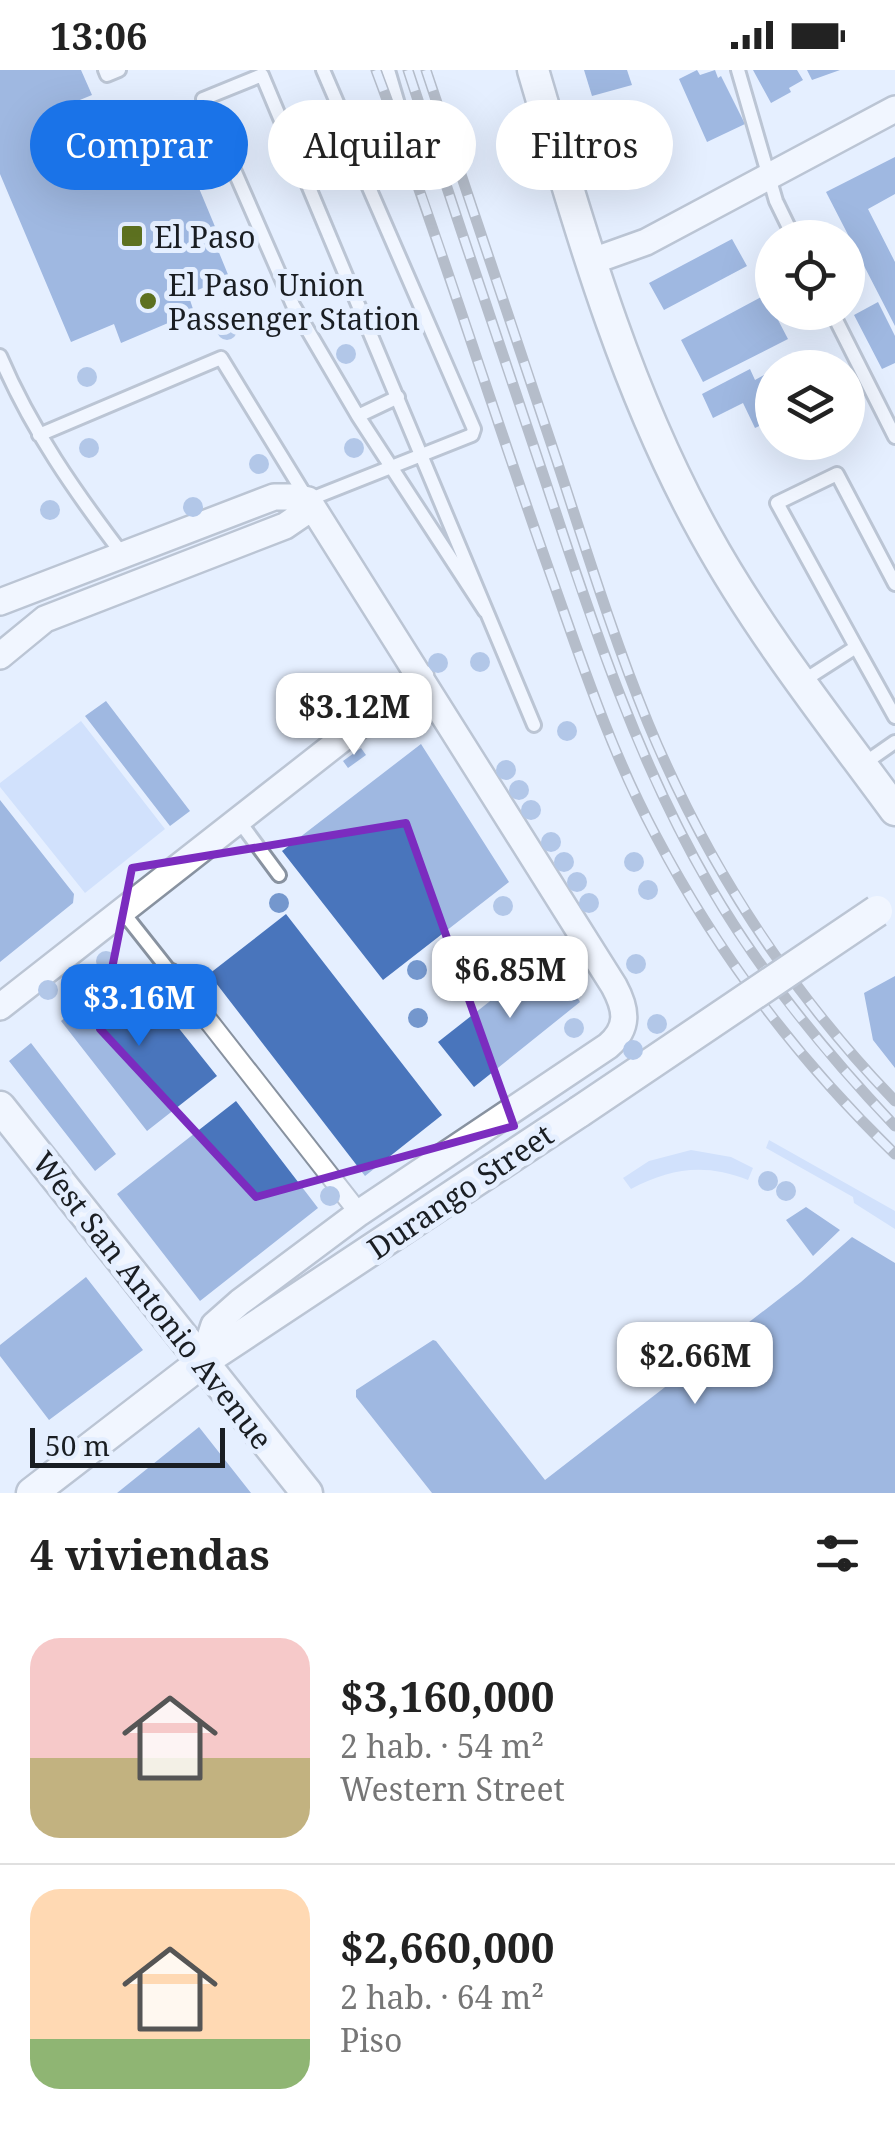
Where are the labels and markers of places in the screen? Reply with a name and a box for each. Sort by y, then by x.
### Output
place label: El Paso [154,216,256,257]
marker: El Paso [119,223,145,249]
place label: El Paso Union Passenger Station [168,264,420,339]
marker: El Paso Union Passenger Station [137,290,159,312]
pin: $3.12M [273,673,435,758]
pin: $6.85M [429,936,591,1021]
pin: $3.16M [58,964,220,1049]
pin: $2.66M [614,1322,776,1407]

